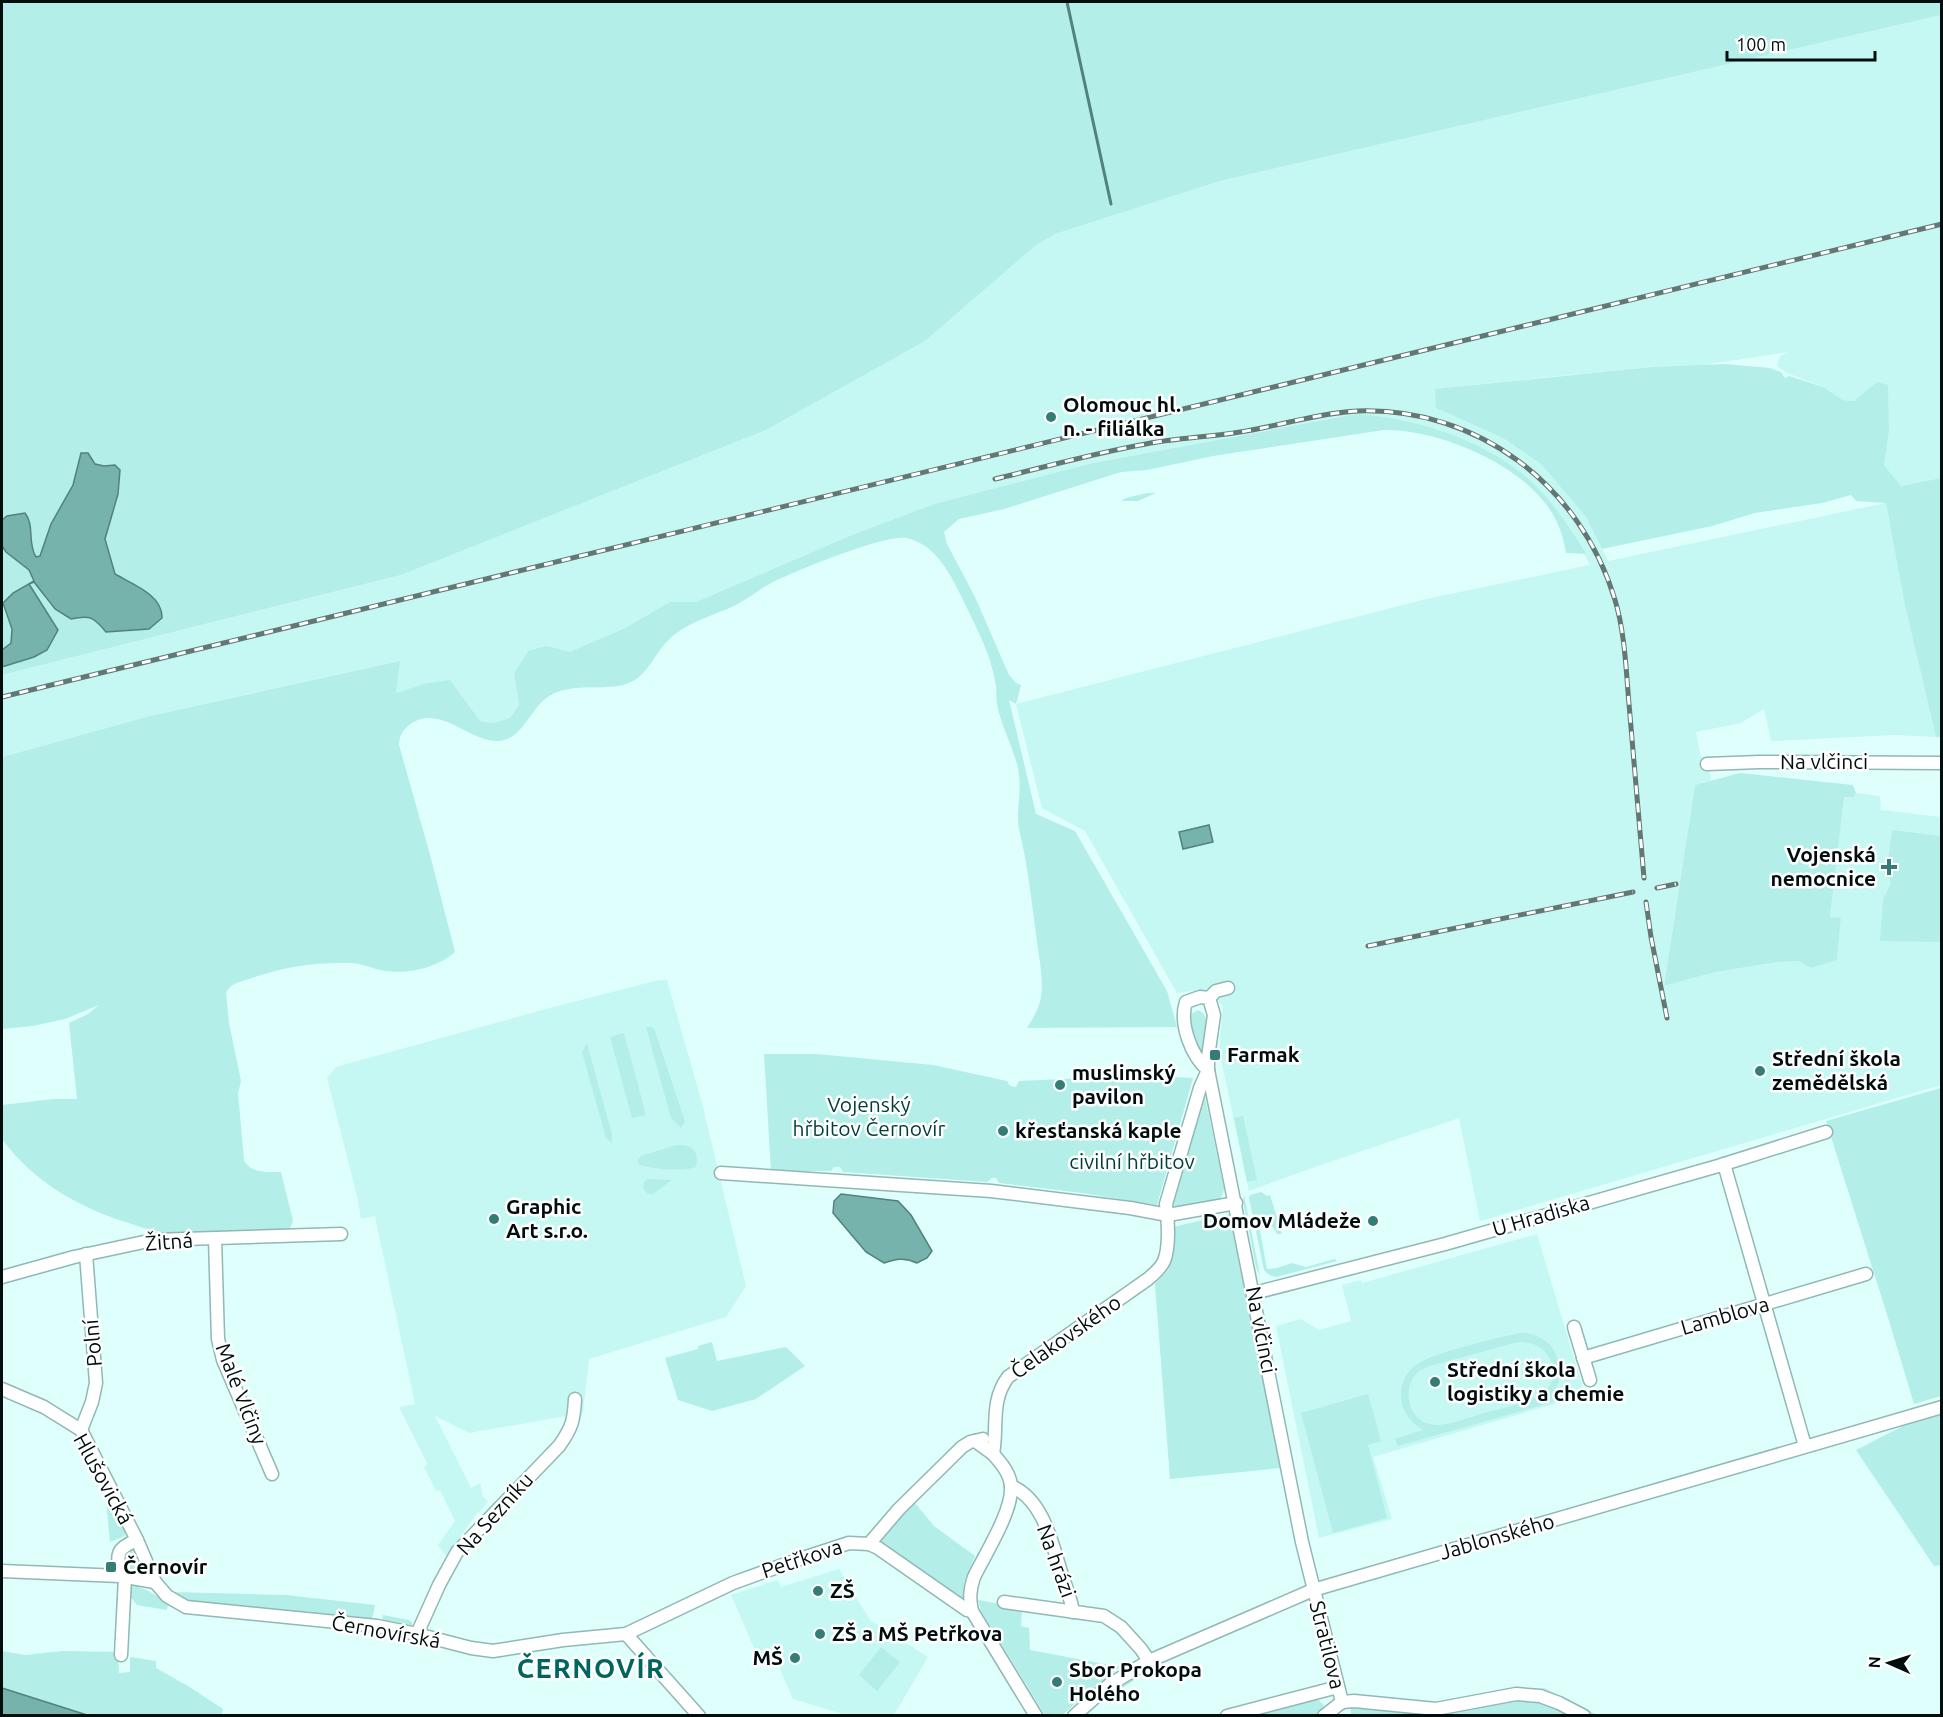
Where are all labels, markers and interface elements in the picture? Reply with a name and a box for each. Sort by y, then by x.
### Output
scale bar [1727,24,1876,62]
text: 100 m [1736,34,1786,54]
place label: Olomouc hl. n. - filiálka [1063,392,1181,440]
marker: Olomouc hl. n. - filiálka [1044,410,1058,424]
street label: Na vlčinci [1780,749,1868,773]
place label: Vojenská nemocnice [1770,842,1876,890]
marker: Vojenská nemocnice [1880,858,1898,876]
place label: Farmak [1227,1042,1300,1066]
place label: Střední škola zemědělská [1772,1046,1901,1094]
marker: Farmak [1208,1048,1222,1062]
place label: muslimský pavilon [1072,1060,1176,1108]
marker: Střední škola zemědělská [1753,1064,1767,1078]
marker: muslimský pavilon [1053,1078,1067,1092]
park label: Vojenský hřbitov Černovír [793,1092,945,1140]
place label: křesťanská kaple [1015,1118,1182,1142]
marker: křesťanská kaple [996,1124,1010,1138]
park label: civilní hřbitov [1069,1149,1195,1173]
street label: U Hradiska [1489,1190,1592,1240]
place label: Graphic Art s.r.o. [506,1194,588,1242]
place label: Domov Mládeže [1203,1208,1361,1232]
marker: Graphic Art s.r.o. [487,1212,501,1226]
marker: Domov Mládeže [1366,1214,1380,1228]
street label: Žitná [144,1227,194,1255]
street label: Na vlčinci [1242,1284,1282,1375]
street label: Čelakovského [1006,1289,1125,1383]
street label: Lamblova [1678,1291,1772,1339]
street label: Polní [78,1318,106,1368]
street label: Malé Vlčiny [212,1340,272,1448]
place label: Střední škola logistiky a chemie [1447,1357,1624,1405]
marker: Střední škola logistiky a chemie [1428,1375,1442,1389]
street label: Hlušovická [69,1429,139,1528]
street label: Na Sezníku [451,1467,537,1559]
street label: Jablonského [1436,1508,1557,1564]
street label: Na hrázi [1033,1521,1081,1601]
street label: Petřkova [758,1534,845,1582]
place label: Černovír [123,1554,208,1578]
marker: Černovír [104,1560,118,1574]
place label: ZŠ [830,1578,855,1602]
marker: ZŠ [811,1584,825,1598]
street label: Stratilova [1305,1598,1351,1691]
street label: Černovírská [330,1610,443,1652]
place label: ZŠ a MŠ Petřkova [832,1621,1002,1645]
marker: ZŠ a MŠ Petřkova [813,1627,827,1641]
north arrow [1859,1633,1919,1693]
place label: MŠ [752,1645,783,1669]
district label: ČERNOVÍR [517,1651,665,1683]
marker: MŠ [788,1651,802,1665]
text: N [1865,1656,1883,1669]
place label: Sbor Prokopa Holého [1069,1657,1202,1705]
marker: Sbor Prokopa Holého [1050,1675,1064,1689]

